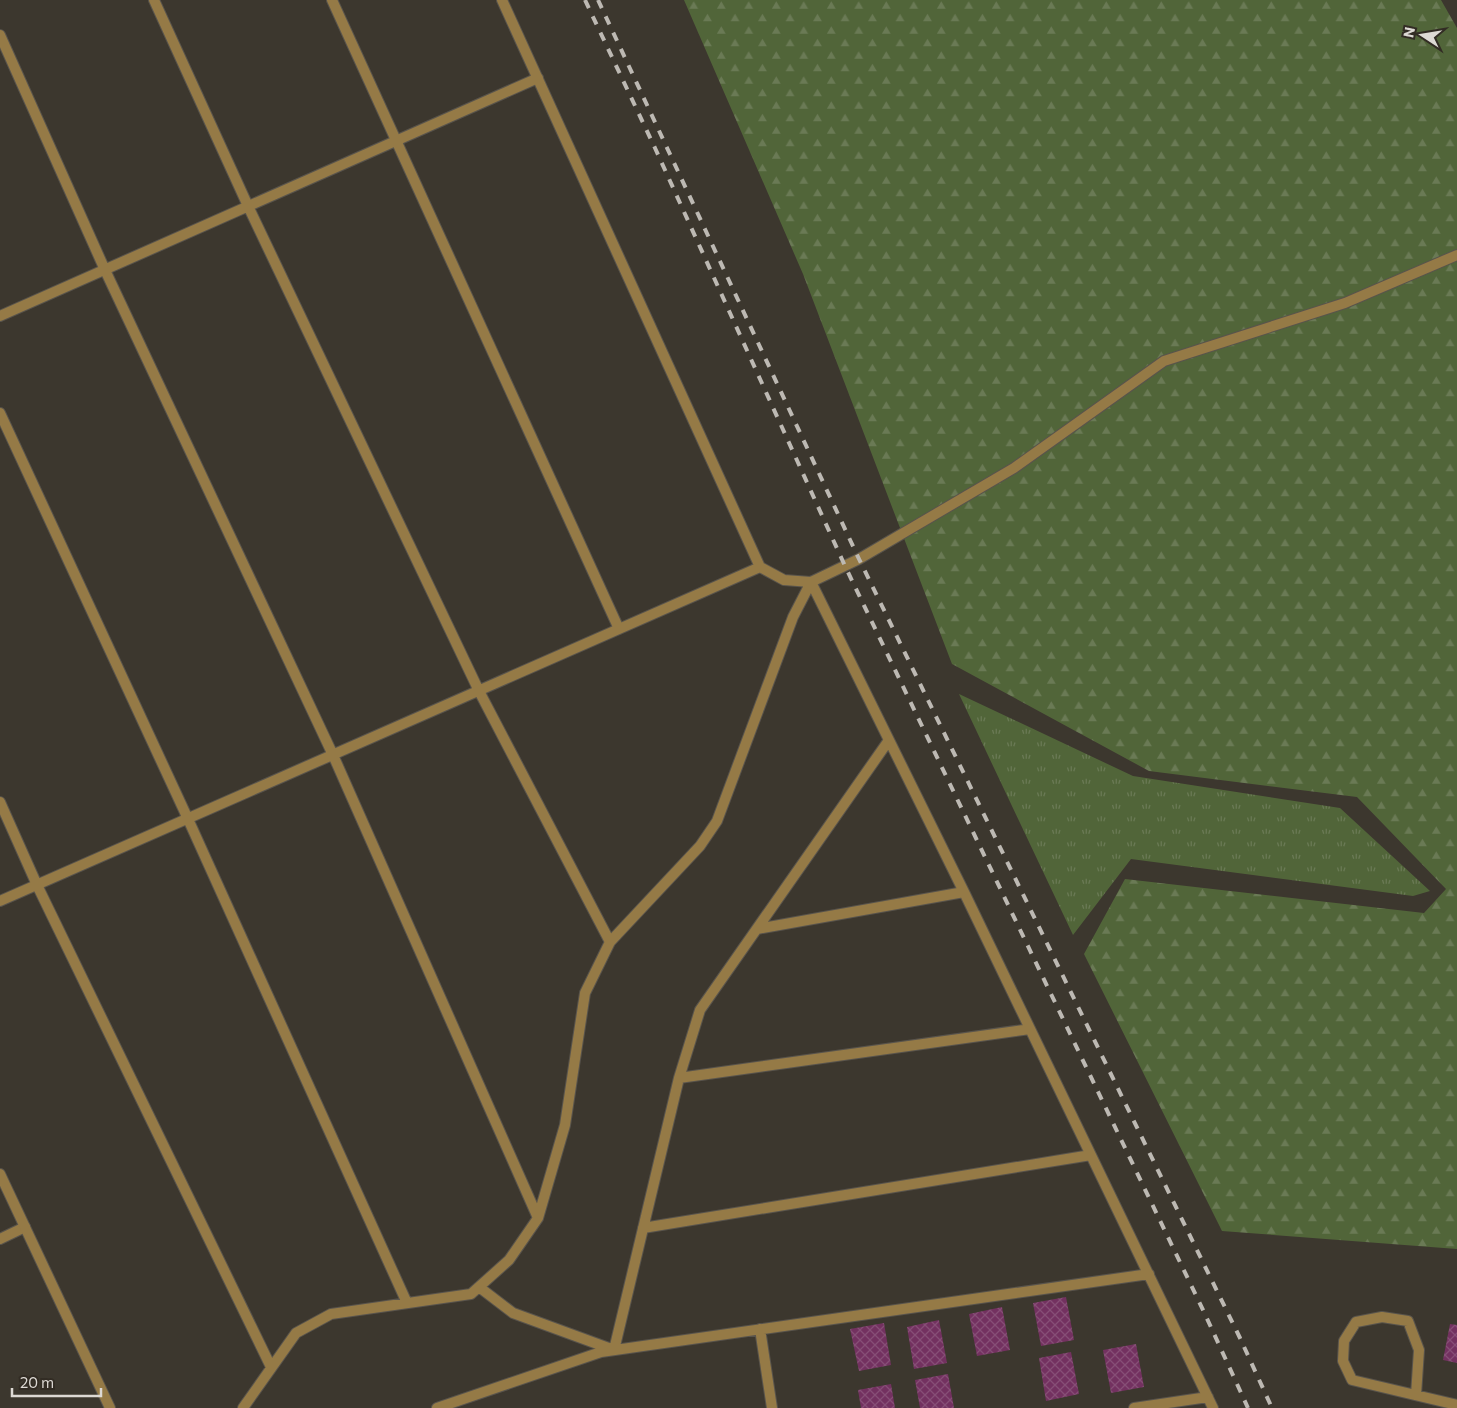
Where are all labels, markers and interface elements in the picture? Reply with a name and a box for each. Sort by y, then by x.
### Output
north arrow [1397,10,1447,60]
text: N [1399,25,1418,39]
scale bar [12,1366,101,1398]
text: 20 m [20,1373,54,1391]

